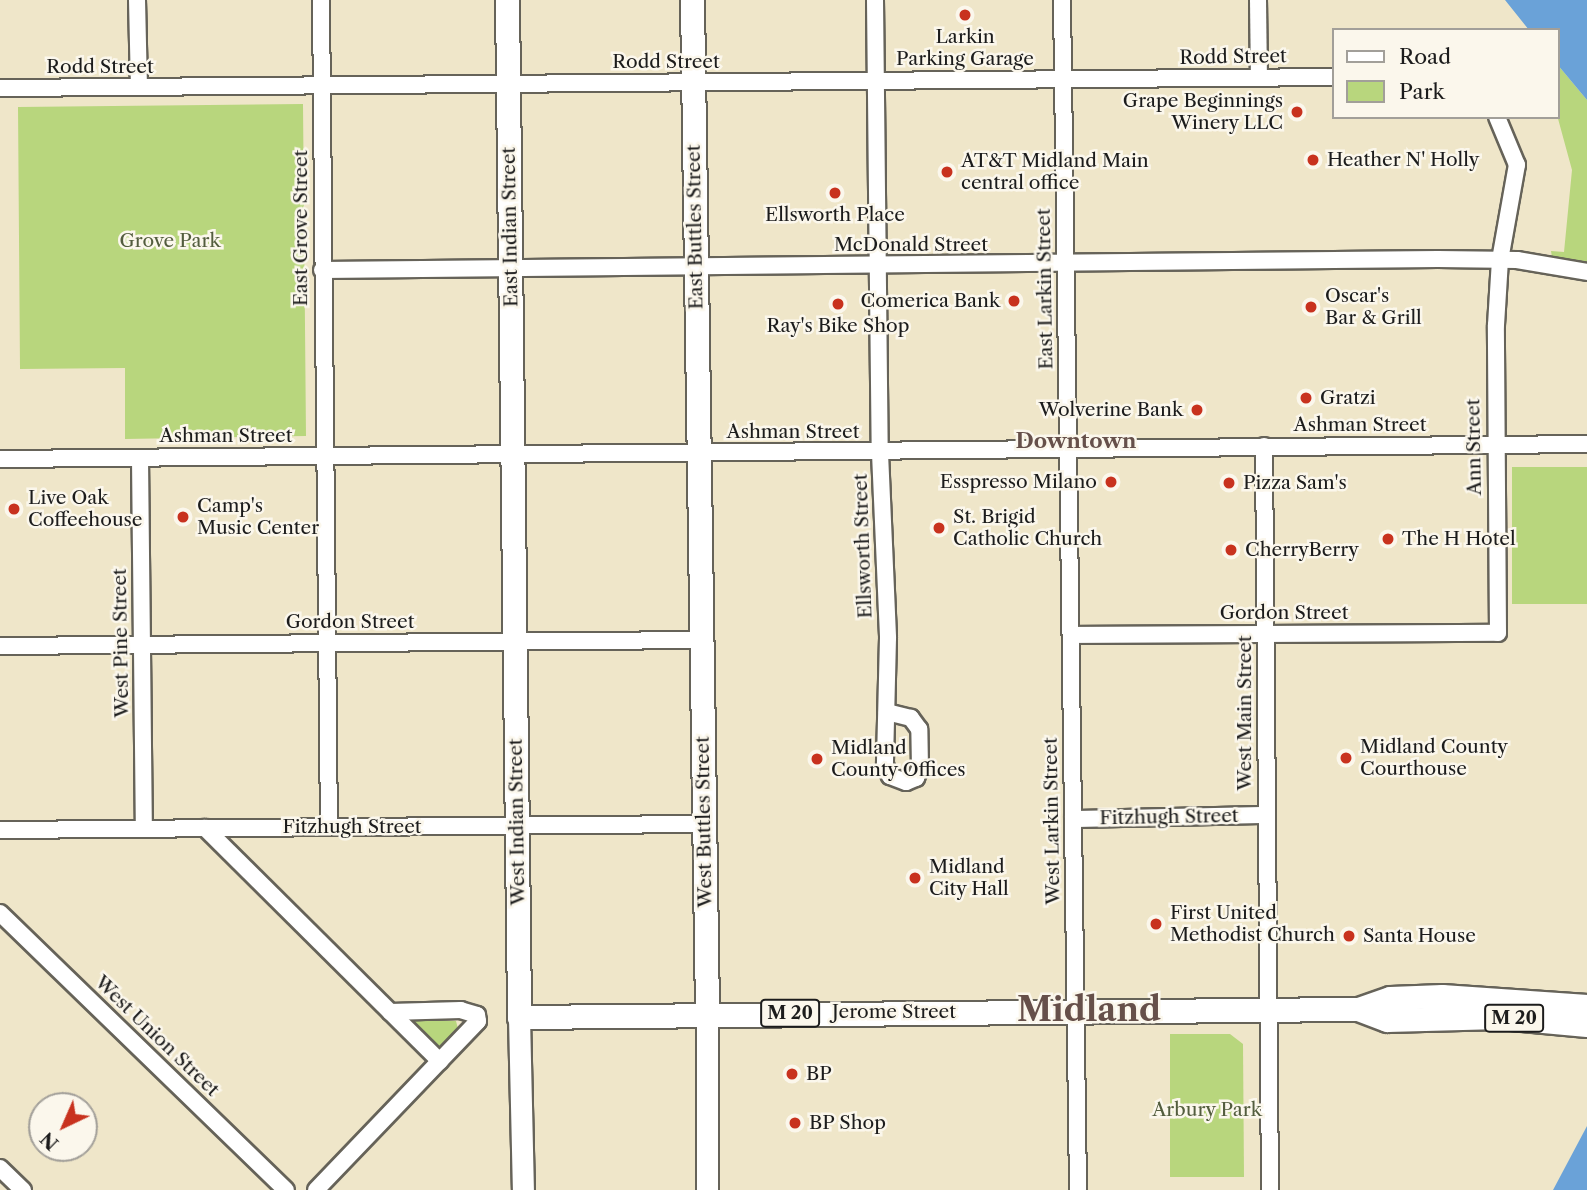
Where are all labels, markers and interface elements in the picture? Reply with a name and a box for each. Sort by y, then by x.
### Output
marker: Larkin Parking Garage [957,7,973,23]
place label: Larkin Parking Garage [896,26,1034,70]
legend [1332,28,1559,119]
text: Road [1399,44,1451,69]
street label: Rodd Street [1179,45,1287,69]
street label: Rodd Street [612,51,720,73]
street label: Rodd Street [46,56,154,78]
text: Park [1399,79,1445,104]
place label: Grape Beginnings Winery LLC [1123,90,1283,134]
marker: Grape Beginnings Winery LLC [1289,104,1305,120]
street label: East Buttles Street [682,144,708,310]
street label: East Indian Street [497,147,523,307]
place label: Heather N' Holly [1327,149,1480,171]
street label: East Grove Street [290,150,312,306]
place label: AT&T Midland Main central office [961,150,1149,194]
marker: Heather N' Holly [1305,152,1321,168]
marker: AT&T Midland Main central office [939,164,955,180]
marker: Ellsworth Place [827,185,843,201]
place label: Ellsworth Place [765,204,905,226]
street label: East Larkin Street [1032,208,1058,370]
park label: Grove Park [120,230,220,252]
street label: McDonald Street [834,234,988,256]
place label: Oscar's Bar & Grill [1325,285,1422,329]
place label: Comerica Bank [860,290,1000,312]
marker: Comerica Bank [1006,293,1022,309]
marker: Ray's Bike Shop [830,296,846,312]
marker: Oscar's Bar & Grill [1303,299,1319,315]
place label: Ray's Bike Shop [767,315,909,337]
place label: Gratzi [1320,387,1376,409]
marker: Gratzi [1298,390,1314,406]
street label: Ann Street [1462,398,1486,496]
place label: Wolverine Bank [1039,399,1183,421]
marker: Wolverine Bank [1189,402,1205,418]
street label: Ashman Street [1294,414,1426,436]
street label: Ashman Street [727,421,859,443]
street label: Ashman Street [160,425,292,447]
district label: Downtown [1016,428,1136,454]
place label: Esspresso Milano [940,471,1097,493]
place label: Pizza Sam's [1243,472,1347,494]
street label: Ellsworth Street [849,473,877,619]
marker: Esspresso Milano [1103,474,1119,490]
marker: Pizza Sam's [1221,475,1237,491]
place label: Live Oak Coffeehouse [28,487,143,531]
place label: Camp's Music Center [197,495,319,539]
marker: Live Oak Coffeehouse [6,501,22,517]
place label: St. Brigid Catholic Church [953,506,1102,550]
marker: Camp's Music Center [175,509,191,525]
marker: St. Brigid Catholic Church [931,520,947,536]
place label: The H Hotel [1402,528,1516,550]
marker: The H Hotel [1380,531,1396,547]
place label: CherryBerry [1245,539,1359,561]
marker: CherryBerry [1223,542,1239,558]
street label: West Pine Street [108,568,134,718]
street label: Gordon Street [1220,602,1348,624]
street label: Gordon Street [286,611,414,633]
street label: West Main Street [1234,635,1256,791]
street label: West Buttles Street [691,736,717,908]
place label: Midland County Courthouse [1360,736,1508,780]
place label: Midland County Offices [831,737,966,781]
street label: West Larkin Street [1039,737,1065,905]
street label: West Indian Street [504,738,530,906]
marker: Midland County Courthouse [1338,750,1354,766]
marker: Midland County Offices [809,751,825,767]
street label: Fitzhugh Street [1099,804,1239,830]
street label: Fitzhugh Street [282,816,422,838]
place label: Midland City Hall [929,856,1009,900]
marker: Midland City Hall [907,870,923,886]
place label: First United Methodist Church [1170,902,1335,946]
marker: First United Methodist Church [1148,916,1164,932]
place label: Santa House [1363,925,1476,947]
marker: Santa House [1341,928,1357,944]
street label: West Union Street [90,971,224,1101]
district label: Midland [1017,990,1161,1030]
road number: M 20 [758,998,822,1028]
street label: Jerome Street [832,1001,956,1023]
road number: M 20 [1482,1003,1546,1032]
place label: BP [806,1063,832,1085]
marker: BP [784,1066,800,1082]
north arrow [28,1092,98,1162]
park label: Arbury Park [1152,1099,1262,1121]
place label: BP Shop [809,1112,886,1134]
marker: BP Shop [787,1115,803,1131]
text: N [36,1127,63,1155]

